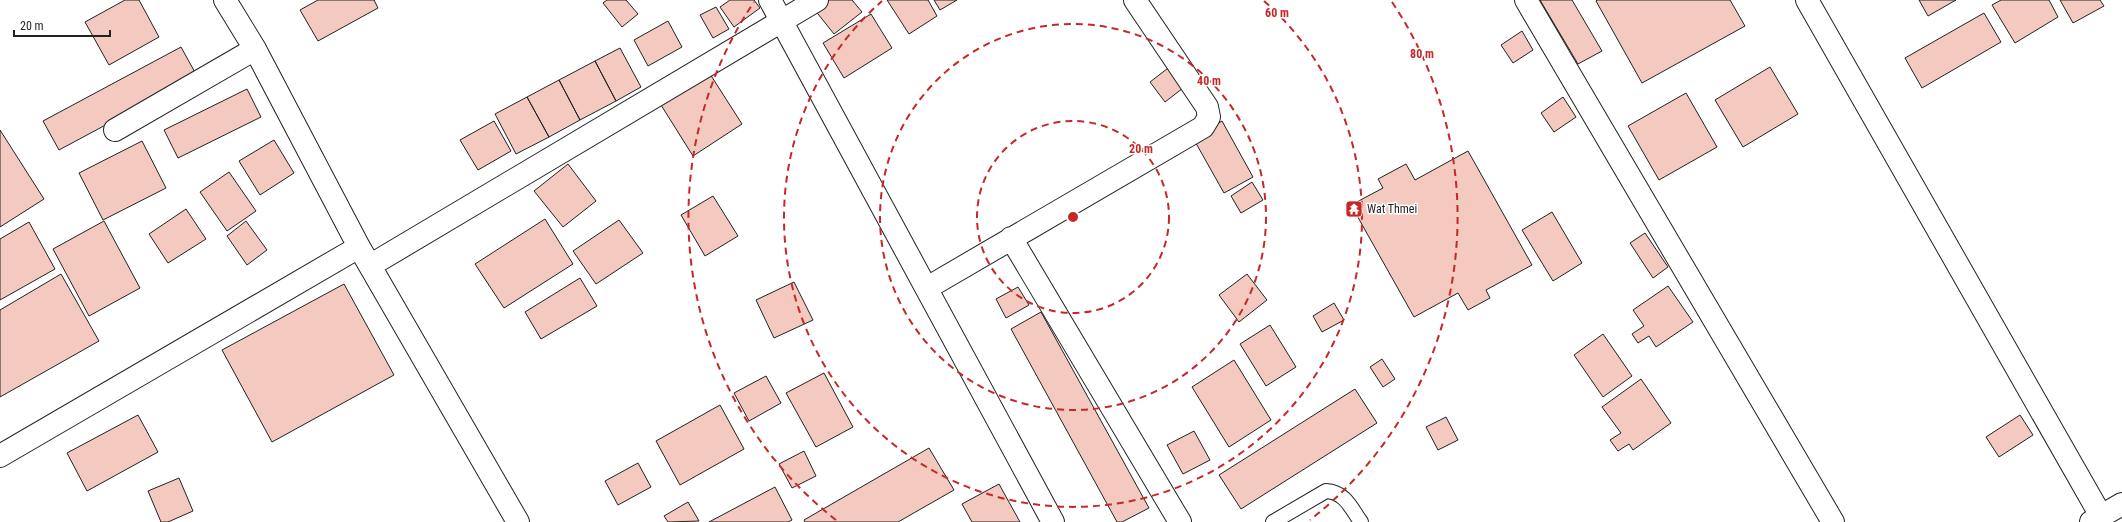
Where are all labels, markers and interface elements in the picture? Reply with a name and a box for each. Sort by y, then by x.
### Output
text: 60 m [1265,6,1289,20]
scale bar [14,12,110,38]
text: 20 m [20,19,44,33]
text: 80 m [1410,47,1434,61]
text: 40 m [1197,74,1221,88]
text: 20 m [1129,142,1153,156]
temple icon: Wat Thmei [1344,199,1364,219]
place label: Wat Thmei [1367,202,1417,216]
centre of rings [1066,210,1080,224]

